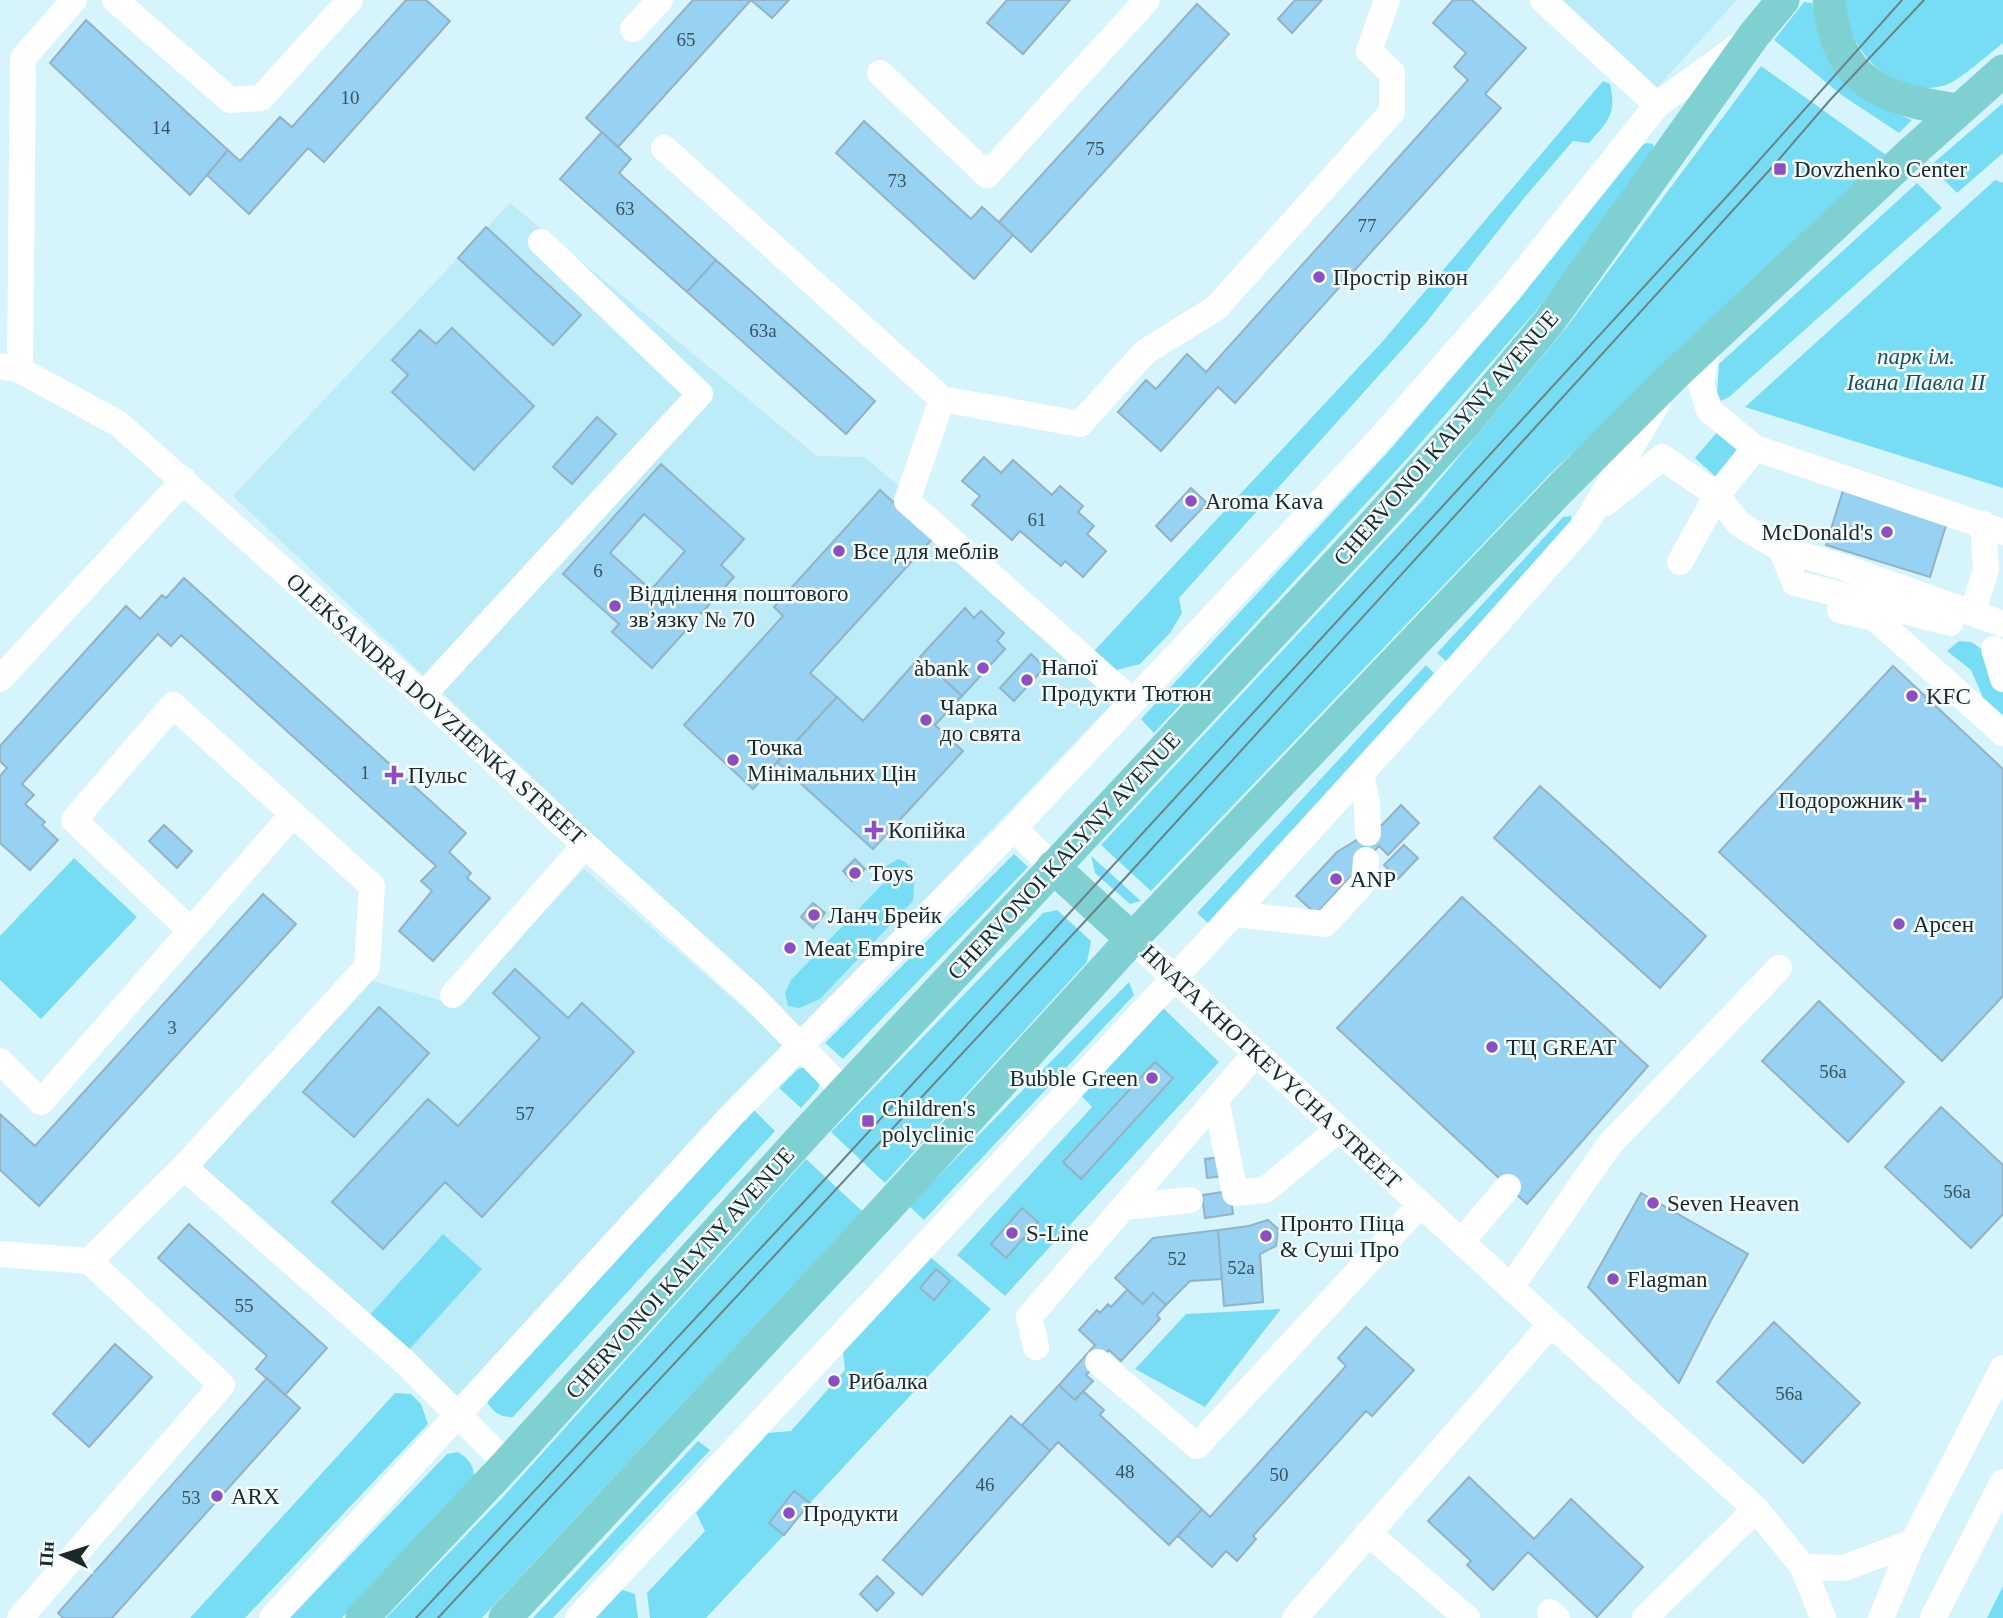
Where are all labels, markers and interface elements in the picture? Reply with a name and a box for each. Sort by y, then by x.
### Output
house number: 65 [677,29,696,50]
house number: 10 [341,87,360,108]
house number: 14 [152,117,171,138]
house number: 75 [1086,138,1105,159]
place label: Dovzhenko Center [1794,157,1967,182]
marker: Dovzhenko Center [1772,161,1788,177]
house number: 73 [888,170,907,191]
house number: 63 [616,198,635,219]
house number: 77 [1358,215,1377,236]
place label: Простір вікон [1333,265,1468,290]
marker: Простір вікон [1311,269,1327,285]
street label: CHERVONOI KALYNY AVENUE [1329,306,1563,570]
house number: 63а [749,320,777,341]
park label: парк ім. Івана Павла II [1846,344,1987,395]
place label: Aroma Kava [1205,489,1323,514]
marker: Aroma Kava [1183,493,1199,509]
house number: 61 [1028,509,1047,530]
place label: McDonald's [1762,520,1873,545]
marker: McDonald's [1879,524,1895,540]
place label: Все для меблів [853,539,999,564]
marker: Все для меблів [831,543,847,559]
house number: 6 [593,560,603,581]
street label: OLEKSANDRA DOVZHENKA STREET [281,568,591,850]
place label: Відділення поштового зв’язку № 70 [629,581,849,632]
marker: Відділення поштового зв’язку № 70 [607,598,623,614]
place label: Напої Продукти Тютюн [1041,655,1211,706]
place label: àbank [914,656,969,681]
marker: àbank [975,660,991,676]
marker: Напої Продукти Тютюн [1019,672,1035,688]
place label: KFC [1926,684,1971,709]
marker: KFC [1904,688,1920,704]
place label: Чарка до свята [940,695,1021,746]
marker: Чарка до свята [918,712,934,728]
street label: CHERVONOI KALYNY AVENUE [943,727,1185,985]
place label: Точка Мінімальних Цін [747,735,917,786]
marker: Точка Мінімальних Цін [725,752,741,768]
house number: 1 [360,762,370,783]
place label: Пульс [408,763,467,788]
marker: Пульс [386,767,402,783]
place label: Подорожник [1778,788,1904,813]
marker: Подорожник [1909,792,1925,808]
place label: Копійка [888,818,966,843]
marker: Копійка [866,822,882,838]
place label: Toys [869,861,913,886]
marker: Toys [847,865,863,881]
place label: ANP [1350,867,1396,892]
marker: ANP [1328,871,1344,887]
place label: Ланч Брейк [828,903,943,928]
marker: Ланч Брейк [806,907,822,923]
place label: Арсен [1913,912,1974,937]
marker: Арсен [1891,916,1907,932]
place label: Meat Empire [804,936,925,961]
marker: Meat Empire [782,940,798,956]
street label: HNATA KHOTKEVYCHA STREET [1136,940,1406,1194]
house number: 3 [167,1017,177,1038]
place label: ТЦ GREAT [1506,1035,1617,1060]
marker: ТЦ GREAT [1484,1039,1500,1055]
house number: 56а [1819,1061,1847,1082]
place label: Bubble Green [1010,1066,1138,1091]
marker: Bubble Green [1144,1070,1160,1086]
place label: Children's polyclinic [882,1096,976,1147]
house number: 57 [516,1103,535,1124]
marker: Children's polyclinic [860,1113,876,1129]
street label: CHERVONOI KALYNY AVENUE [561,1142,799,1404]
house number: 56а [1943,1181,1971,1202]
place label: Seven Heaven [1667,1191,1800,1216]
marker: Seven Heaven [1645,1195,1661,1211]
place label: Пронто Піца & Суші Про [1280,1211,1404,1262]
place label: S-Line [1026,1221,1089,1246]
marker: S-Line [1004,1225,1020,1241]
marker: Пронто Піца & Суші Про [1258,1228,1274,1244]
house number: 52 [1168,1248,1187,1269]
house number: 52а [1227,1257,1255,1278]
place label: Flagman [1627,1267,1708,1292]
marker: Flagman [1605,1271,1621,1287]
house number: 55 [235,1295,254,1316]
place label: Рибалка [848,1369,928,1394]
marker: Рибалка [826,1373,842,1389]
house number: 56а [1775,1383,1803,1404]
house number: 48 [1116,1461,1135,1482]
house number: 50 [1270,1464,1289,1485]
house number: 46 [976,1474,995,1495]
place label: ARX [231,1484,280,1509]
house number: 53 [182,1487,201,1508]
marker: ARX [209,1488,225,1504]
place label: Продукти [803,1501,898,1526]
marker: Продукти [781,1505,797,1521]
north arrow [28,1520,98,1590]
text: Пн [35,1540,58,1567]

